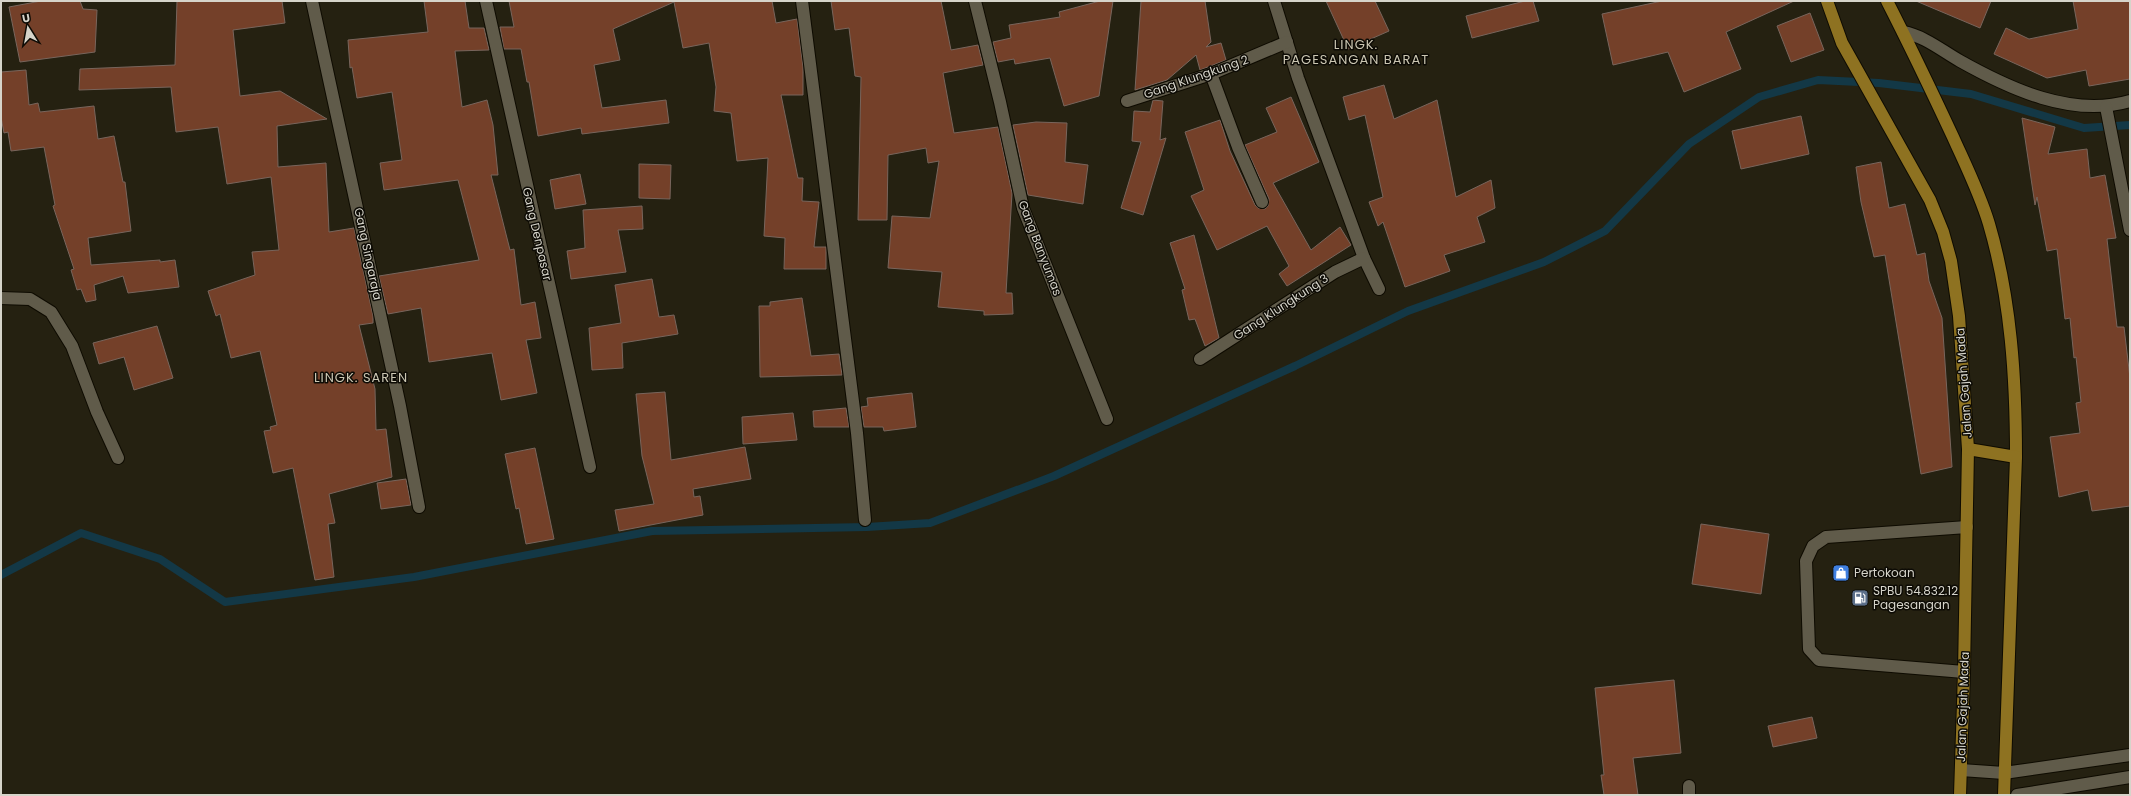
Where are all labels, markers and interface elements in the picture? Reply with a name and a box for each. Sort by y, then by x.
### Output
north arrow [8,8,48,48]
text: U [21,10,32,27]
district label: LINGK. PAGESANGAN BARAT [1283,35,1429,69]
street label: Gang Klungkung 2 [1141,51,1251,102]
street label: Gang Denpasar [519,186,557,283]
street label: Gang Banyumas [1014,198,1066,298]
street label: Gang Singaraja [350,206,387,302]
street label: Gang Klungkung 3 [1230,270,1331,344]
street label: Jalan Gajah Mada [1951,327,1976,439]
district label: LINGK. SAREN [314,368,408,387]
shop icon: Pertokoan [1831,563,1851,583]
place label: Pertokoan [1854,564,1915,581]
place label: SPBU 54.832.12 Pagesangan [1873,582,1958,613]
fuel station icon: SPBU 54.832.12 Pagesangan [1850,588,1870,608]
street label: Jalan Gajah Mada [1952,651,1973,763]

